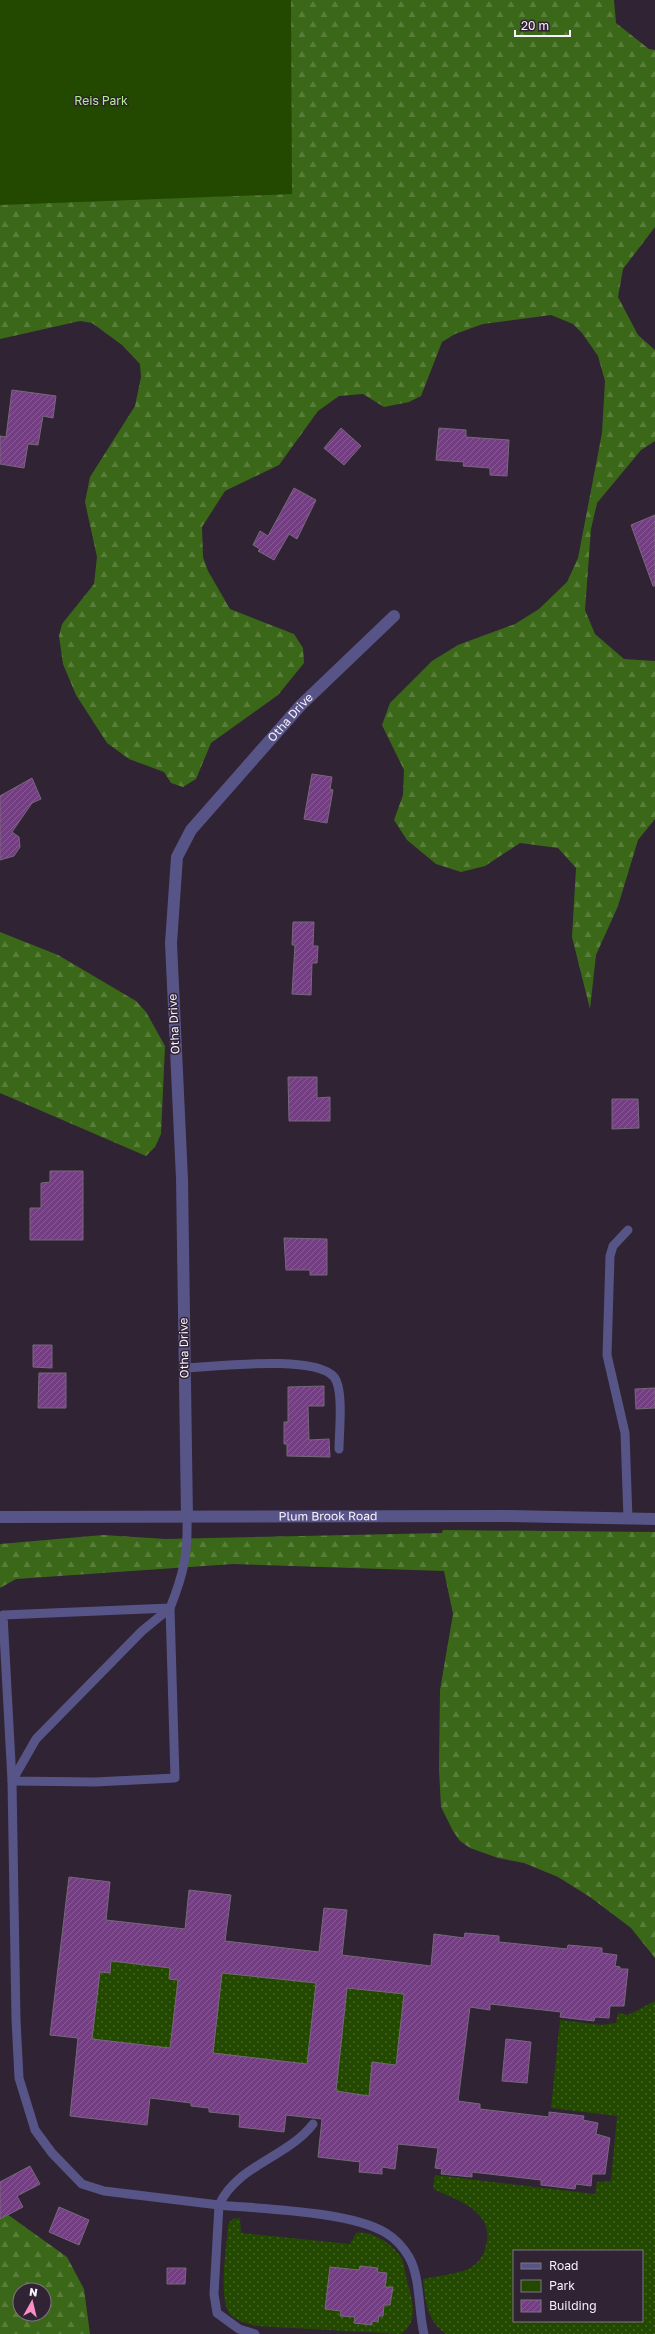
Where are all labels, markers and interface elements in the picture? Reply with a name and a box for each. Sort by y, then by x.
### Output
scale bar [515,12,570,38]
text: 20 m [521,18,549,33]
park label: Reis Park [74,93,128,108]
street label: Otha Drive [264,690,316,745]
street label: Otha Drive [164,993,183,1055]
street label: Otha Drive [175,1318,192,1378]
street label: Plum Brook Road [279,1508,377,1523]
legend [513,2250,643,2322]
text: Road [549,2258,578,2273]
text: Park [549,2278,575,2293]
north arrow [12,2282,52,2322]
text: N [28,2285,39,2299]
text: Building [549,2298,597,2313]

